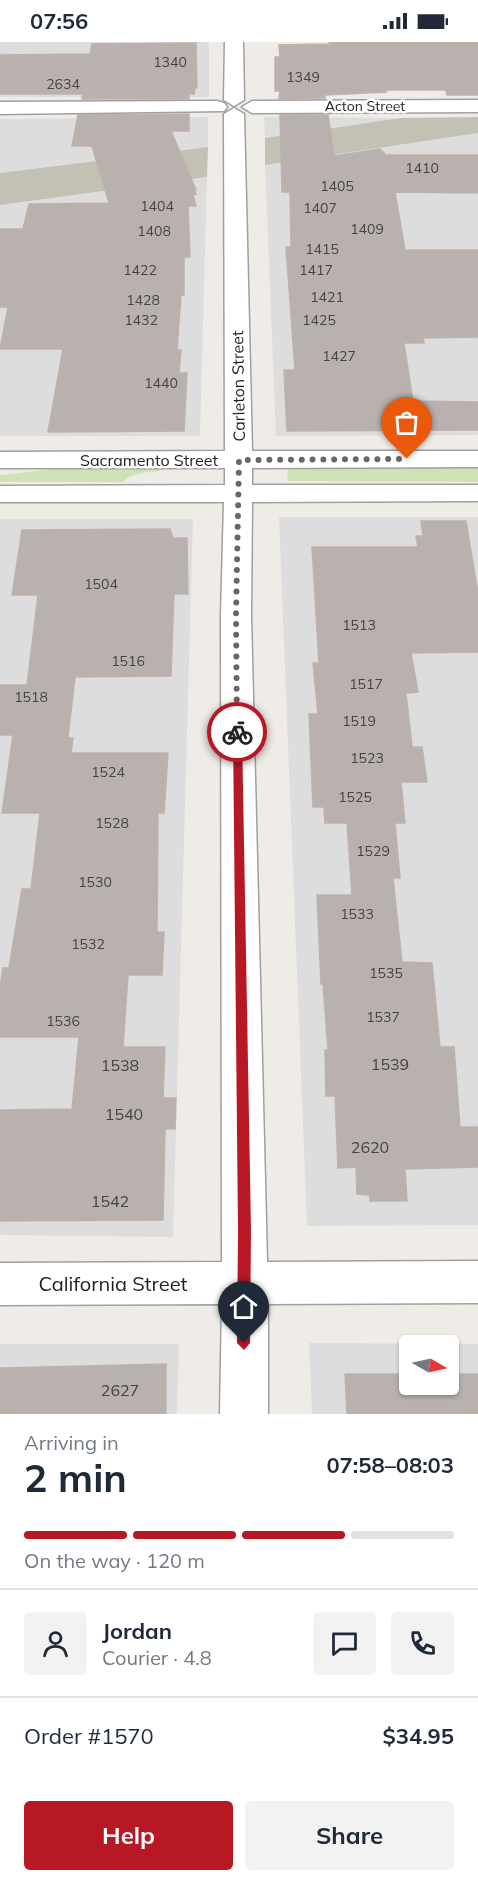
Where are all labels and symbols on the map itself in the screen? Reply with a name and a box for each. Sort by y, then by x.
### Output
house number: 1340 [153,53,187,71]
house number: 1349 [286,68,320,86]
house number: 2634 [46,75,80,93]
street label: Acton Street [325,97,405,115]
house number: 1410 [405,159,439,177]
house number: 1405 [320,177,354,195]
house number: 1404 [140,197,174,215]
house number: 1407 [303,199,337,217]
house number: 1409 [350,220,384,238]
house number: 1408 [137,222,171,240]
house number: 1415 [305,240,339,258]
house number: 1422 [123,261,157,279]
house number: 1417 [299,261,333,279]
house number: 1421 [310,288,344,306]
house number: 1428 [126,291,160,309]
house number: 1432 [124,311,158,329]
house number: 1425 [302,311,336,329]
street label: Carleton Street [227,330,249,442]
house number: 1427 [322,347,356,365]
house number: 1440 [144,374,178,392]
pin [381,397,432,459]
street label: Sacramento Street [80,450,218,470]
house number: 1504 [84,575,118,593]
house number: 1513 [342,616,376,634]
house number: 1516 [111,652,145,670]
house number: 1517 [349,675,383,693]
house number: 1518 [14,688,48,706]
courier [207,702,267,762]
house number: 1519 [342,712,376,730]
house number: 1523 [350,749,384,767]
house number: 1524 [91,763,125,781]
house number: 1525 [338,788,372,806]
house number: 1528 [95,814,129,832]
house number: 1529 [356,842,390,860]
house number: 1530 [78,873,112,891]
house number: 1533 [340,905,374,923]
house number: 1532 [71,935,105,953]
house number: 1535 [369,964,403,982]
house number: 1537 [366,1008,400,1026]
house number: 1536 [46,1012,80,1030]
house number: 1539 [371,1054,409,1074]
house number: 1538 [101,1055,139,1075]
house number: 1540 [105,1104,143,1124]
house number: 2620 [351,1137,389,1157]
house number: 1542 [91,1191,129,1211]
street label: California Street [38,1271,188,1296]
pin [218,1281,269,1343]
north arrow [399,1335,459,1395]
house number: 2627 [101,1380,139,1400]

